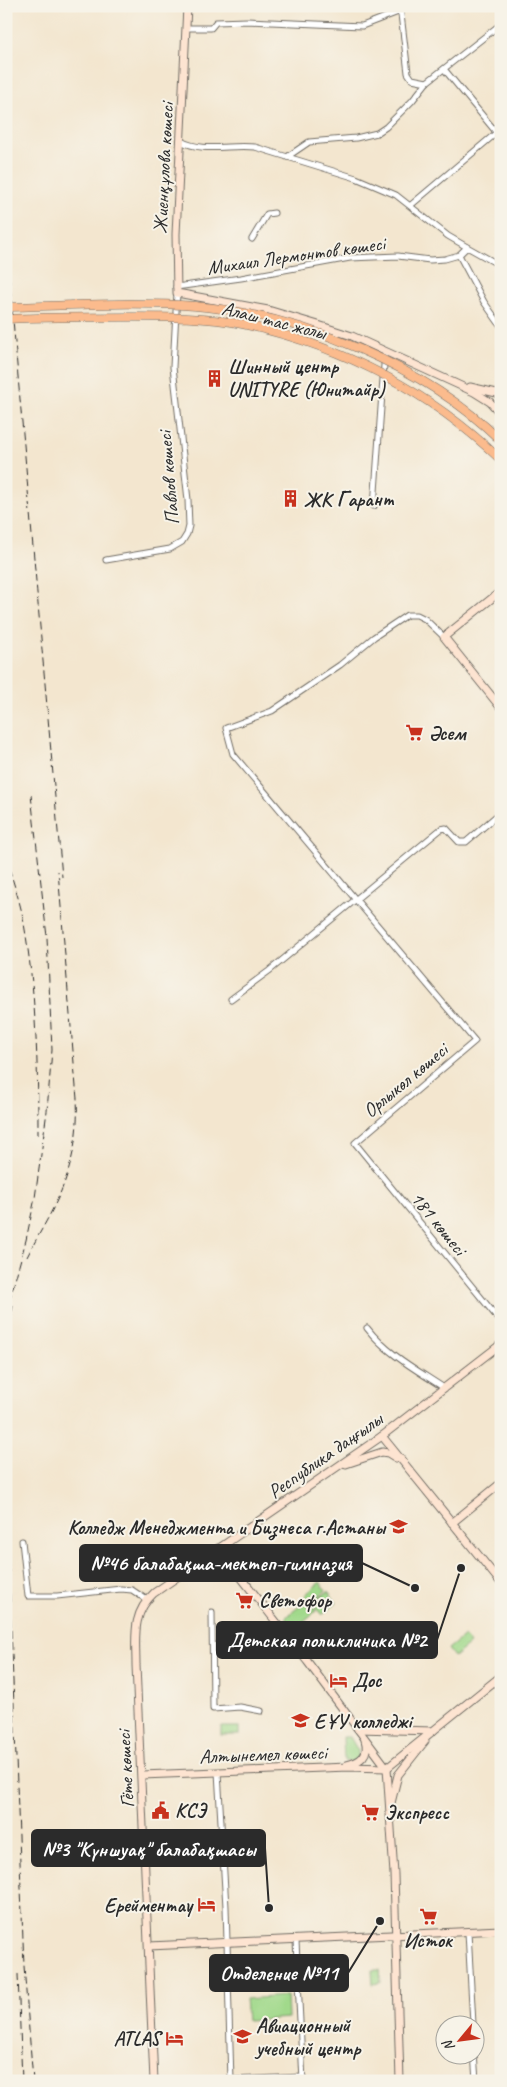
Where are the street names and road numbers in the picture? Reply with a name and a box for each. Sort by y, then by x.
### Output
street label: Жиенқұлова көшесі [148,99,180,234]
street label: Михаил Лермонтов көшесі [206,230,389,280]
street label: Алаш тас жолы [219,295,330,346]
street label: Павлов көшесі [152,428,185,526]
street label: Орлыкөл көшесі [358,1036,455,1123]
street label: 181 көшесі [405,1186,473,1262]
street label: Республика даңғылы [263,1406,389,1504]
street label: Гёте көшесі [111,1727,140,1808]
street label: Алтынемел көшесі [199,1740,329,1769]

